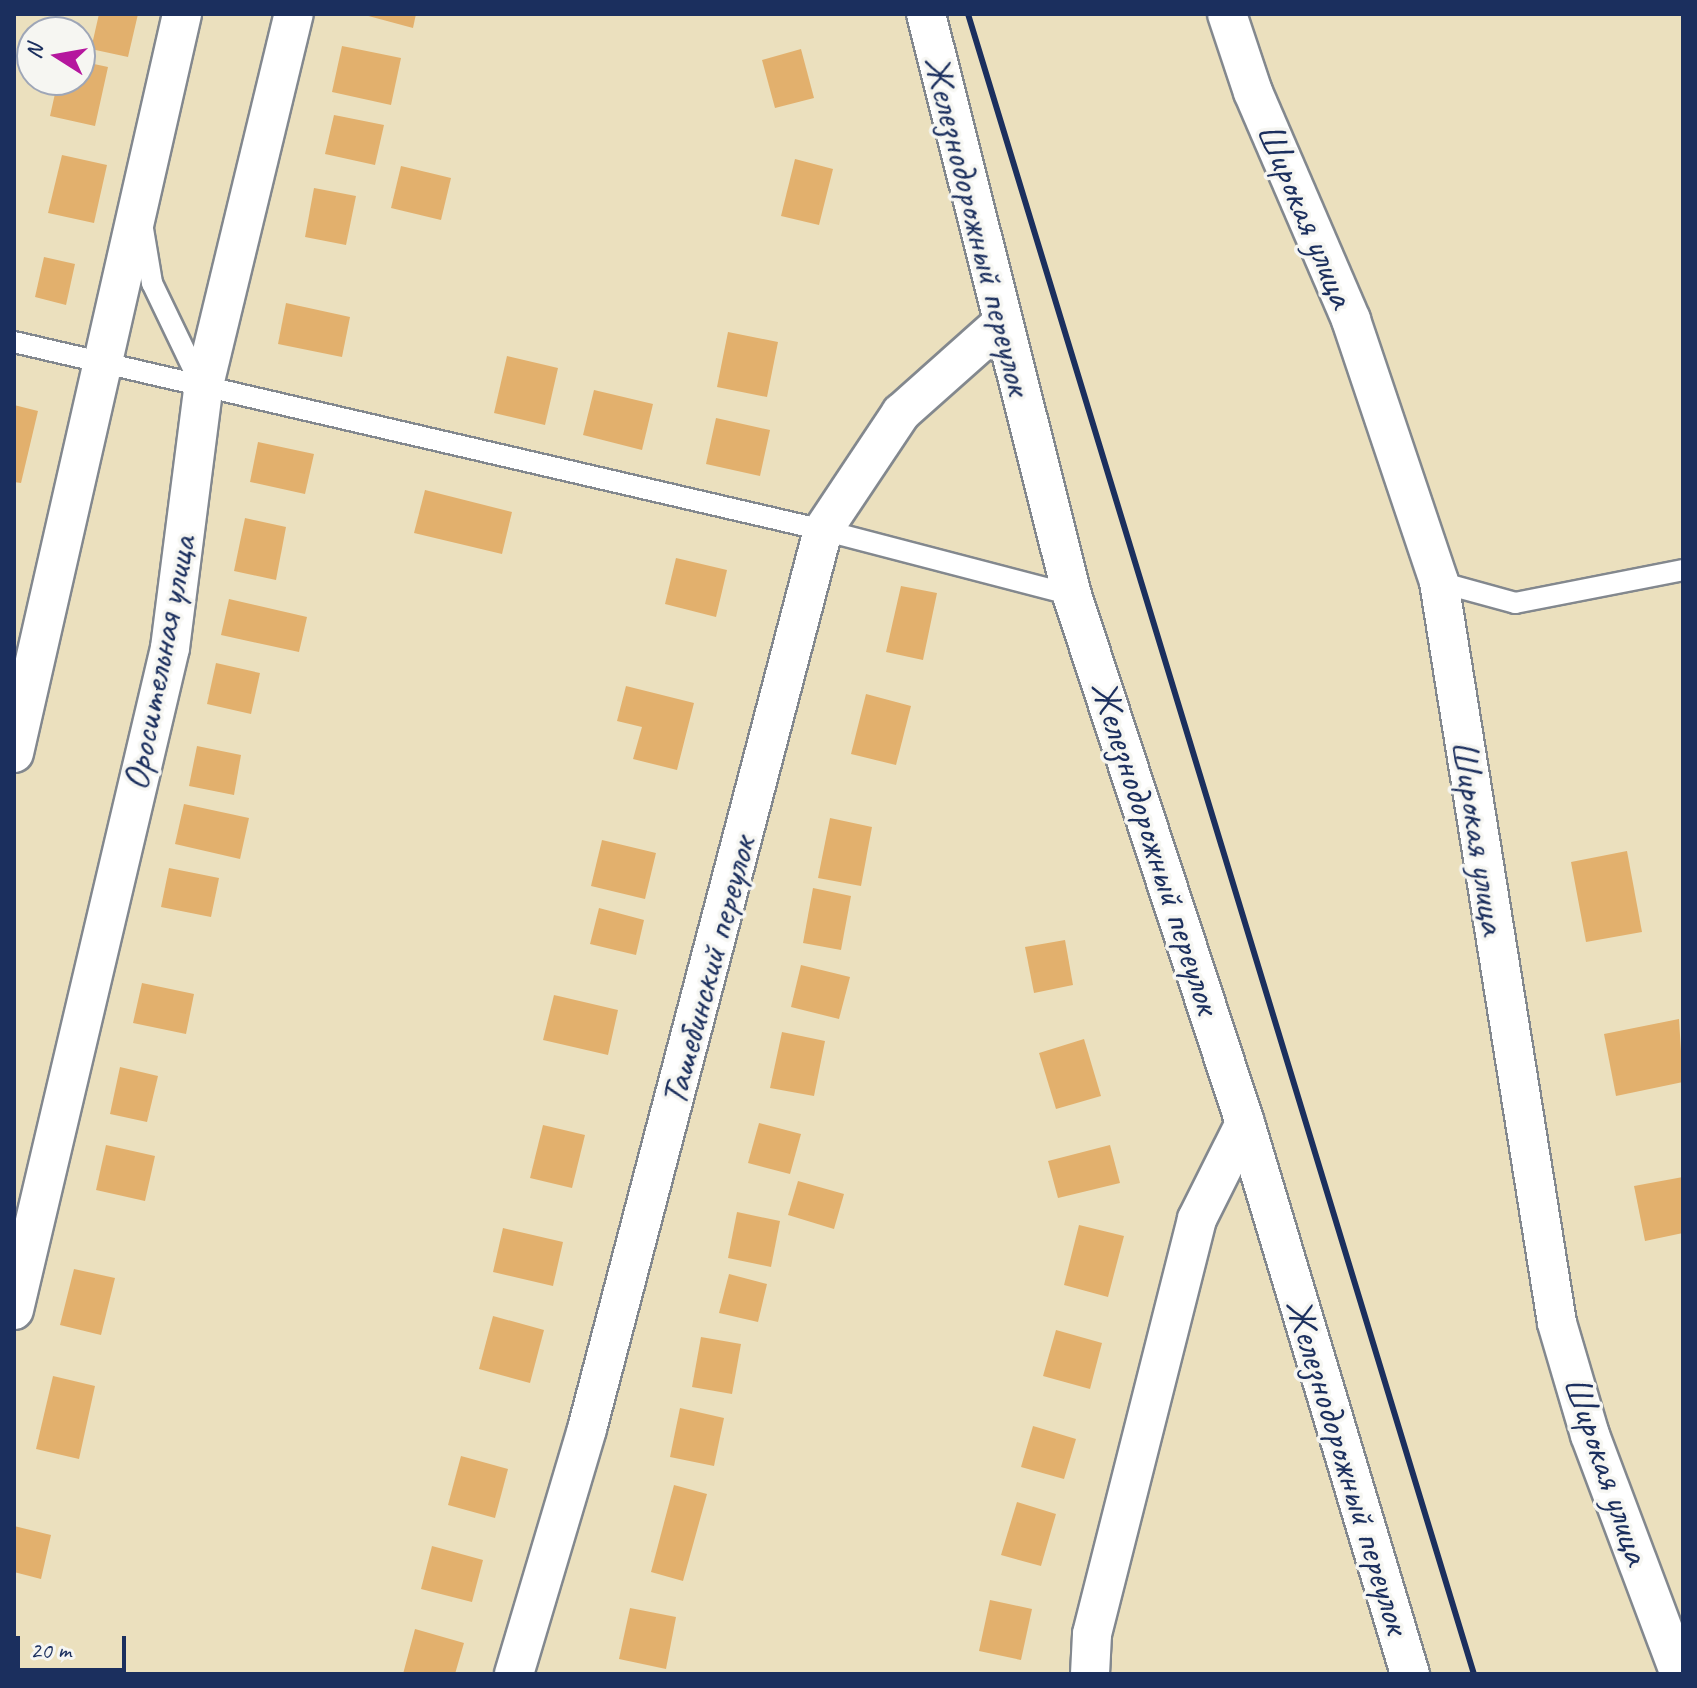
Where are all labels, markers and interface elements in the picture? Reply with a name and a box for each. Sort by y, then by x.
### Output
north arrow [16,16,96,96]
text: N [19,42,49,61]
street label: Железнодорожный переулок [914,51,1042,399]
street label: Широкая улица [1246,115,1366,315]
street label: Оросительная улица [112,531,206,795]
street label: Железнодорожный переулок [1081,675,1231,1019]
street label: Широкая улица [1441,736,1517,938]
street label: Ташебинский переулок [650,831,766,1111]
street label: Железнодорожный переулок [1275,1293,1421,1639]
street label: Широкая улица [1553,1369,1661,1571]
scale bar [20,1620,130,1670]
text: 20 m [30,1635,71,1665]

